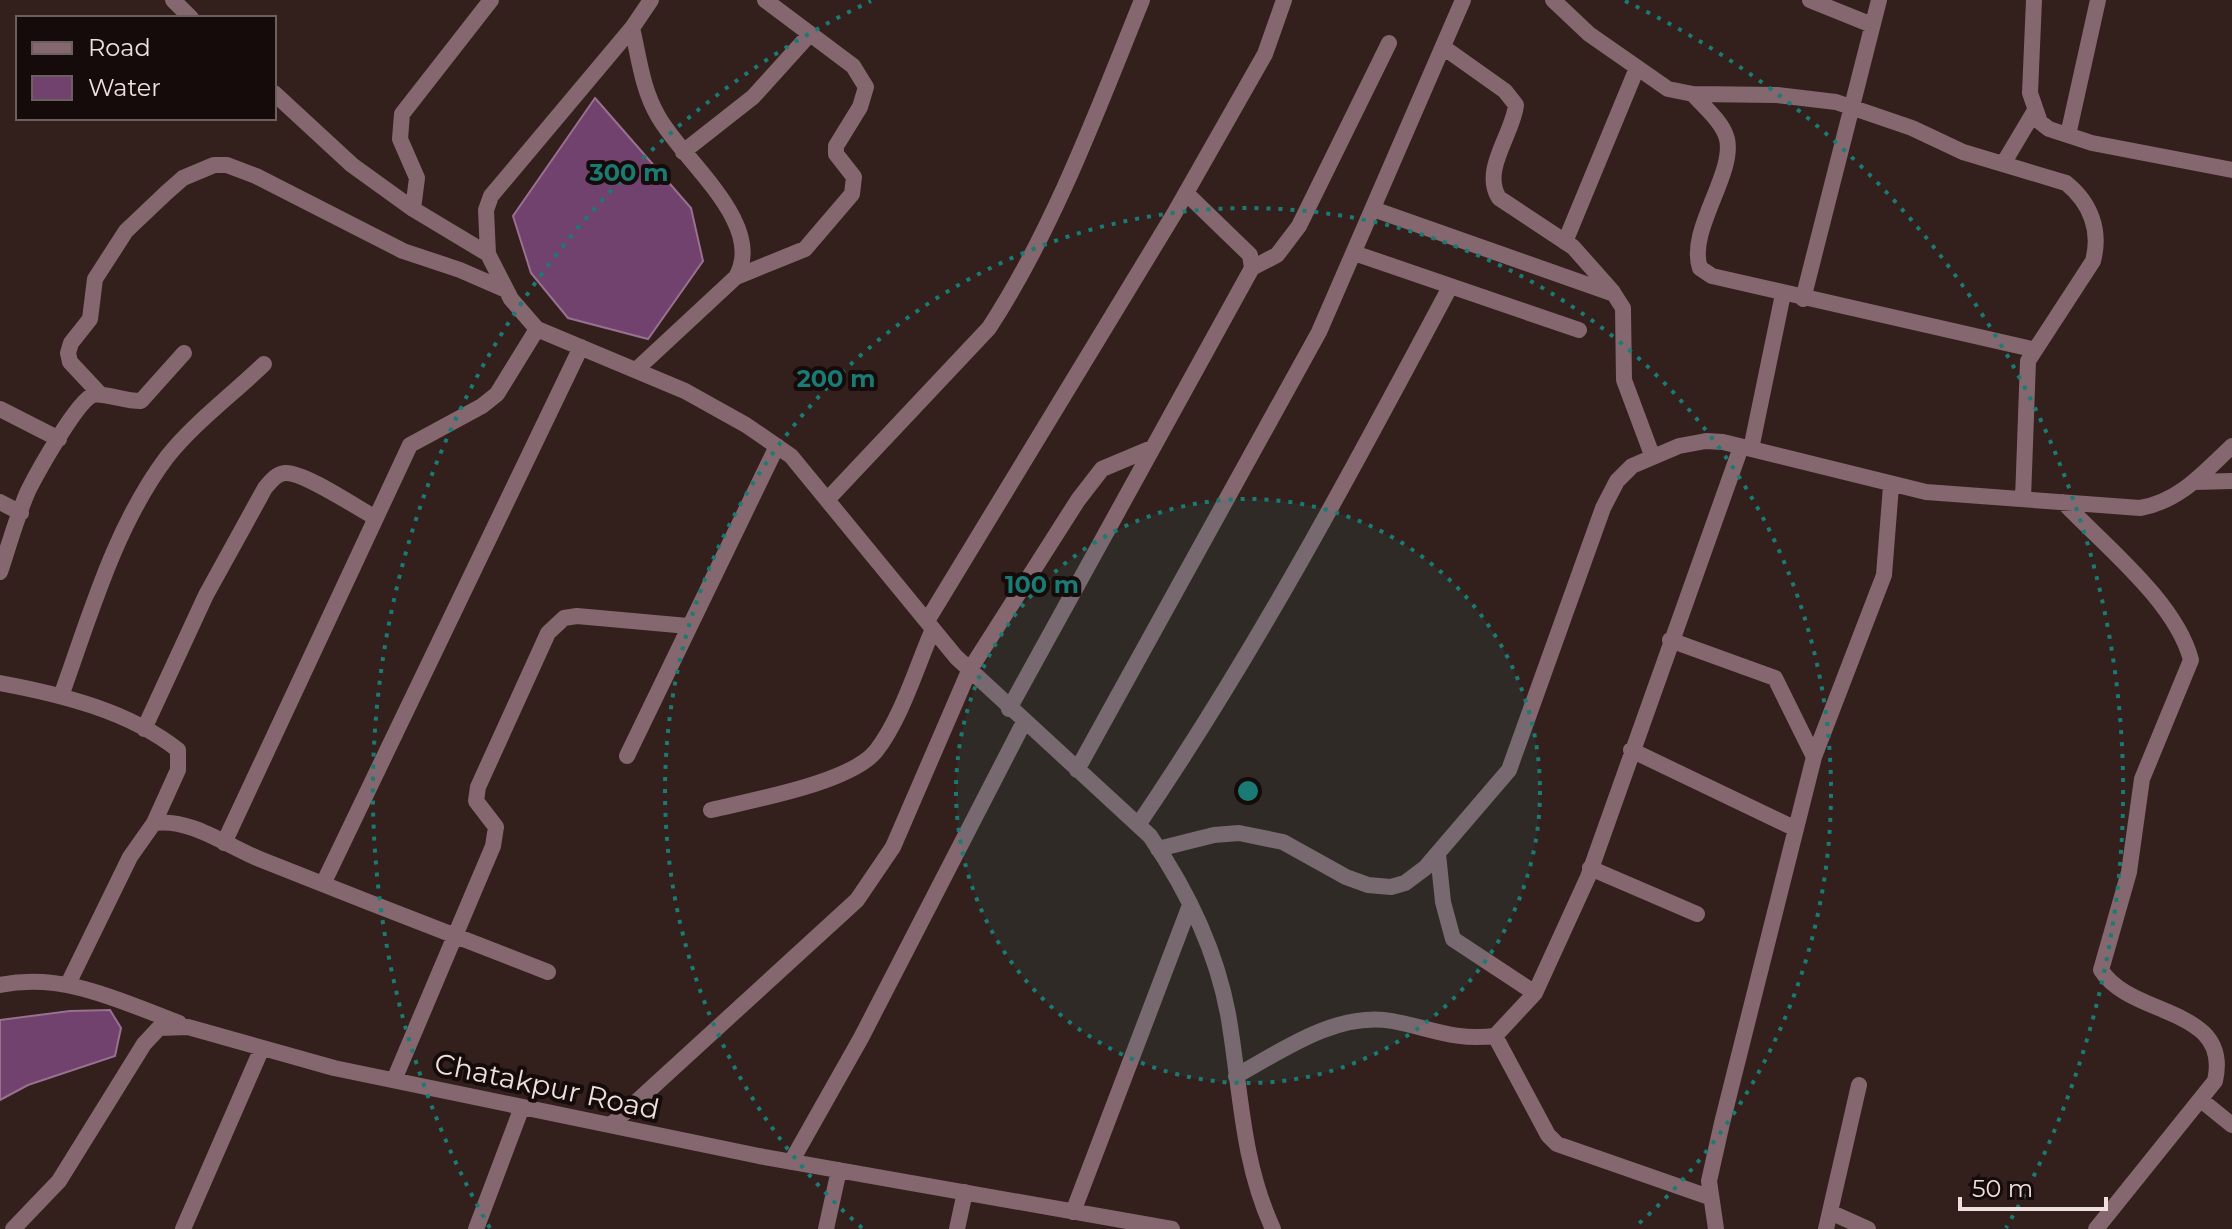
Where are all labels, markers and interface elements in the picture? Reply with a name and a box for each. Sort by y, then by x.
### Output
legend [16,16,276,120]
text: Road [88,33,151,62]
text: Water [88,73,161,102]
text: 300 m [589,158,668,187]
text: 200 m [797,364,875,393]
text: 100 m [1005,570,1079,599]
centre of rings [1234,777,1262,805]
street label: Chatakpur Road [432,1046,662,1126]
scale bar [1960,1161,2106,1211]
text: 50 m [1972,1174,2033,1203]

